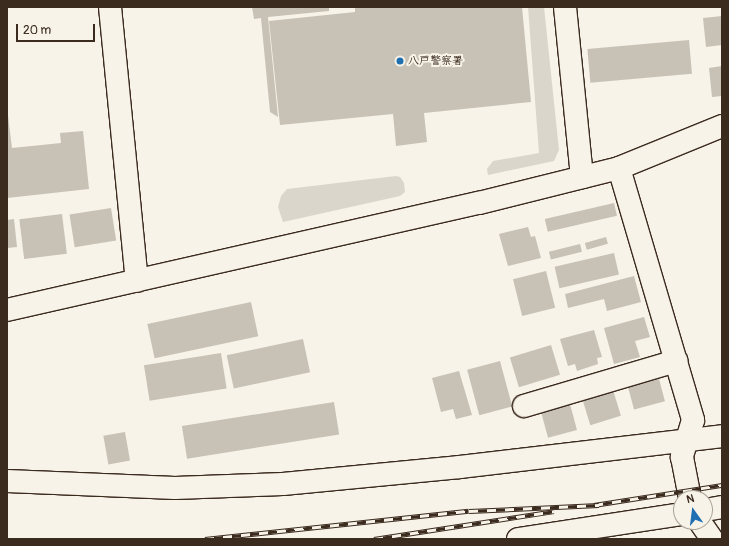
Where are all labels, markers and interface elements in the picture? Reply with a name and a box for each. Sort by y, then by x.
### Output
scale bar [18,16,97,42]
text: 20 m [23,23,51,38]
place label: 八戸警察署 [408,54,463,68]
marker: 八戸警察署 [395,56,405,66]
north arrow [673,490,713,530]
text: N [685,492,695,506]

